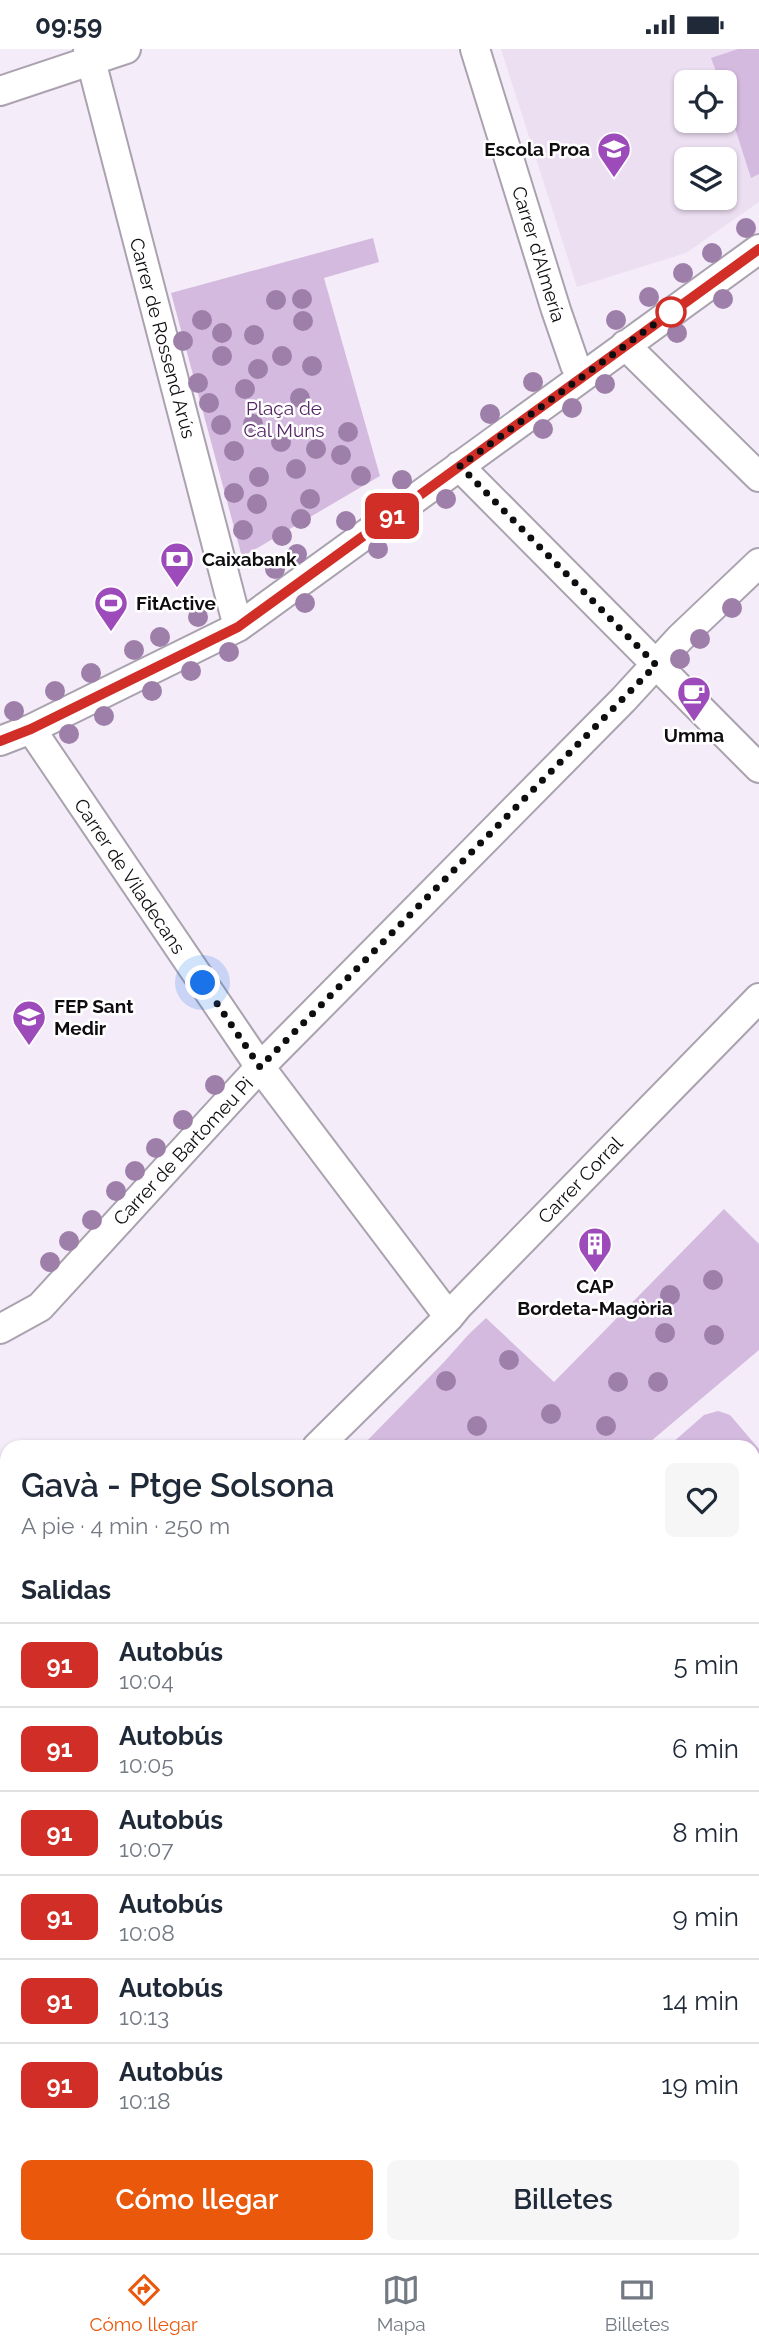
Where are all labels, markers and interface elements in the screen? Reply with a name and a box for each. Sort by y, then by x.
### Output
text: 09:59 [35,10,102,40]
map controls [674,70,737,210]
button: locate [674,70,737,133]
school or university icon: Escola Proa [595,130,633,179]
place label: Escola Proa [484,138,590,160]
button: layers [674,147,737,210]
street label: Carrer d'Almería [508,183,570,325]
street label: Carrer de Rossend Arús [126,235,200,441]
unlabelled marker [656,297,686,327]
park label: Plaça de Cal Muns [243,397,325,441]
line badge: 91 [360,493,424,539]
text: 91 [379,501,405,530]
bank icon: Caixabank [158,540,196,589]
place label: Caixabank [202,548,297,570]
sports icon: FitActive [92,584,130,633]
place label: FitActive [136,592,216,614]
cafe icon: Umma [675,674,713,723]
place label: Umma [664,724,724,746]
street label: Carrer de Viladecans [70,794,190,958]
your location [185,965,220,1000]
place label: FEP Sant Medir [54,995,134,1039]
school or university icon: FEP Sant Medir [10,998,48,1047]
street label: Carrer de Bartomeu Pi [109,1072,257,1230]
street label: Carrer Corral [533,1132,627,1228]
building icon: CAP Bordeta-Magòria [576,1225,614,1274]
place label: CAP Bordeta-Magòria [517,1275,673,1319]
button: heart [665,1463,739,1537]
text: Gavà - Ptge Solsona [21,1466,334,1505]
text: A pie · 4 min · 250 m [21,1512,230,1539]
text: Salidas [21,1575,111,1605]
text: Autobús [119,1637,223,1667]
text: 91 [47,1650,73,1679]
text: 5 min [673,1650,739,1680]
text: 10:04 [119,1667,174,1694]
text: Autobús [119,1721,223,1751]
text: 91 [47,1734,73,1763]
text: 6 min [672,1734,739,1764]
text: 10:05 [119,1751,174,1778]
text: Autobús [119,1805,223,1835]
text: 91 [47,1818,73,1847]
text: 8 min [672,1818,739,1848]
text: 10:07 [119,1835,173,1862]
text: Autobús [119,1889,223,1919]
text: 91 [47,1902,73,1931]
text: 9 min [672,1902,739,1932]
text: 10:08 [119,1919,175,1946]
text: Autobús [119,1973,223,2003]
text: 91 [47,1986,73,2015]
text: 14 min [662,1986,739,2016]
text: 10:13 [119,2003,169,2030]
text: Autobús [119,2057,223,2087]
text: 91 [47,2070,73,2099]
text: 19 min [661,2070,739,2100]
text: 10:18 [119,2087,171,2114]
button: Cómo llegar [21,2160,373,2240]
button: Billetes [387,2160,739,2240]
tab: Cómo llegar [90,2271,198,2335]
tab: Mapa [377,2271,426,2335]
tab: Billetes [605,2271,669,2335]

